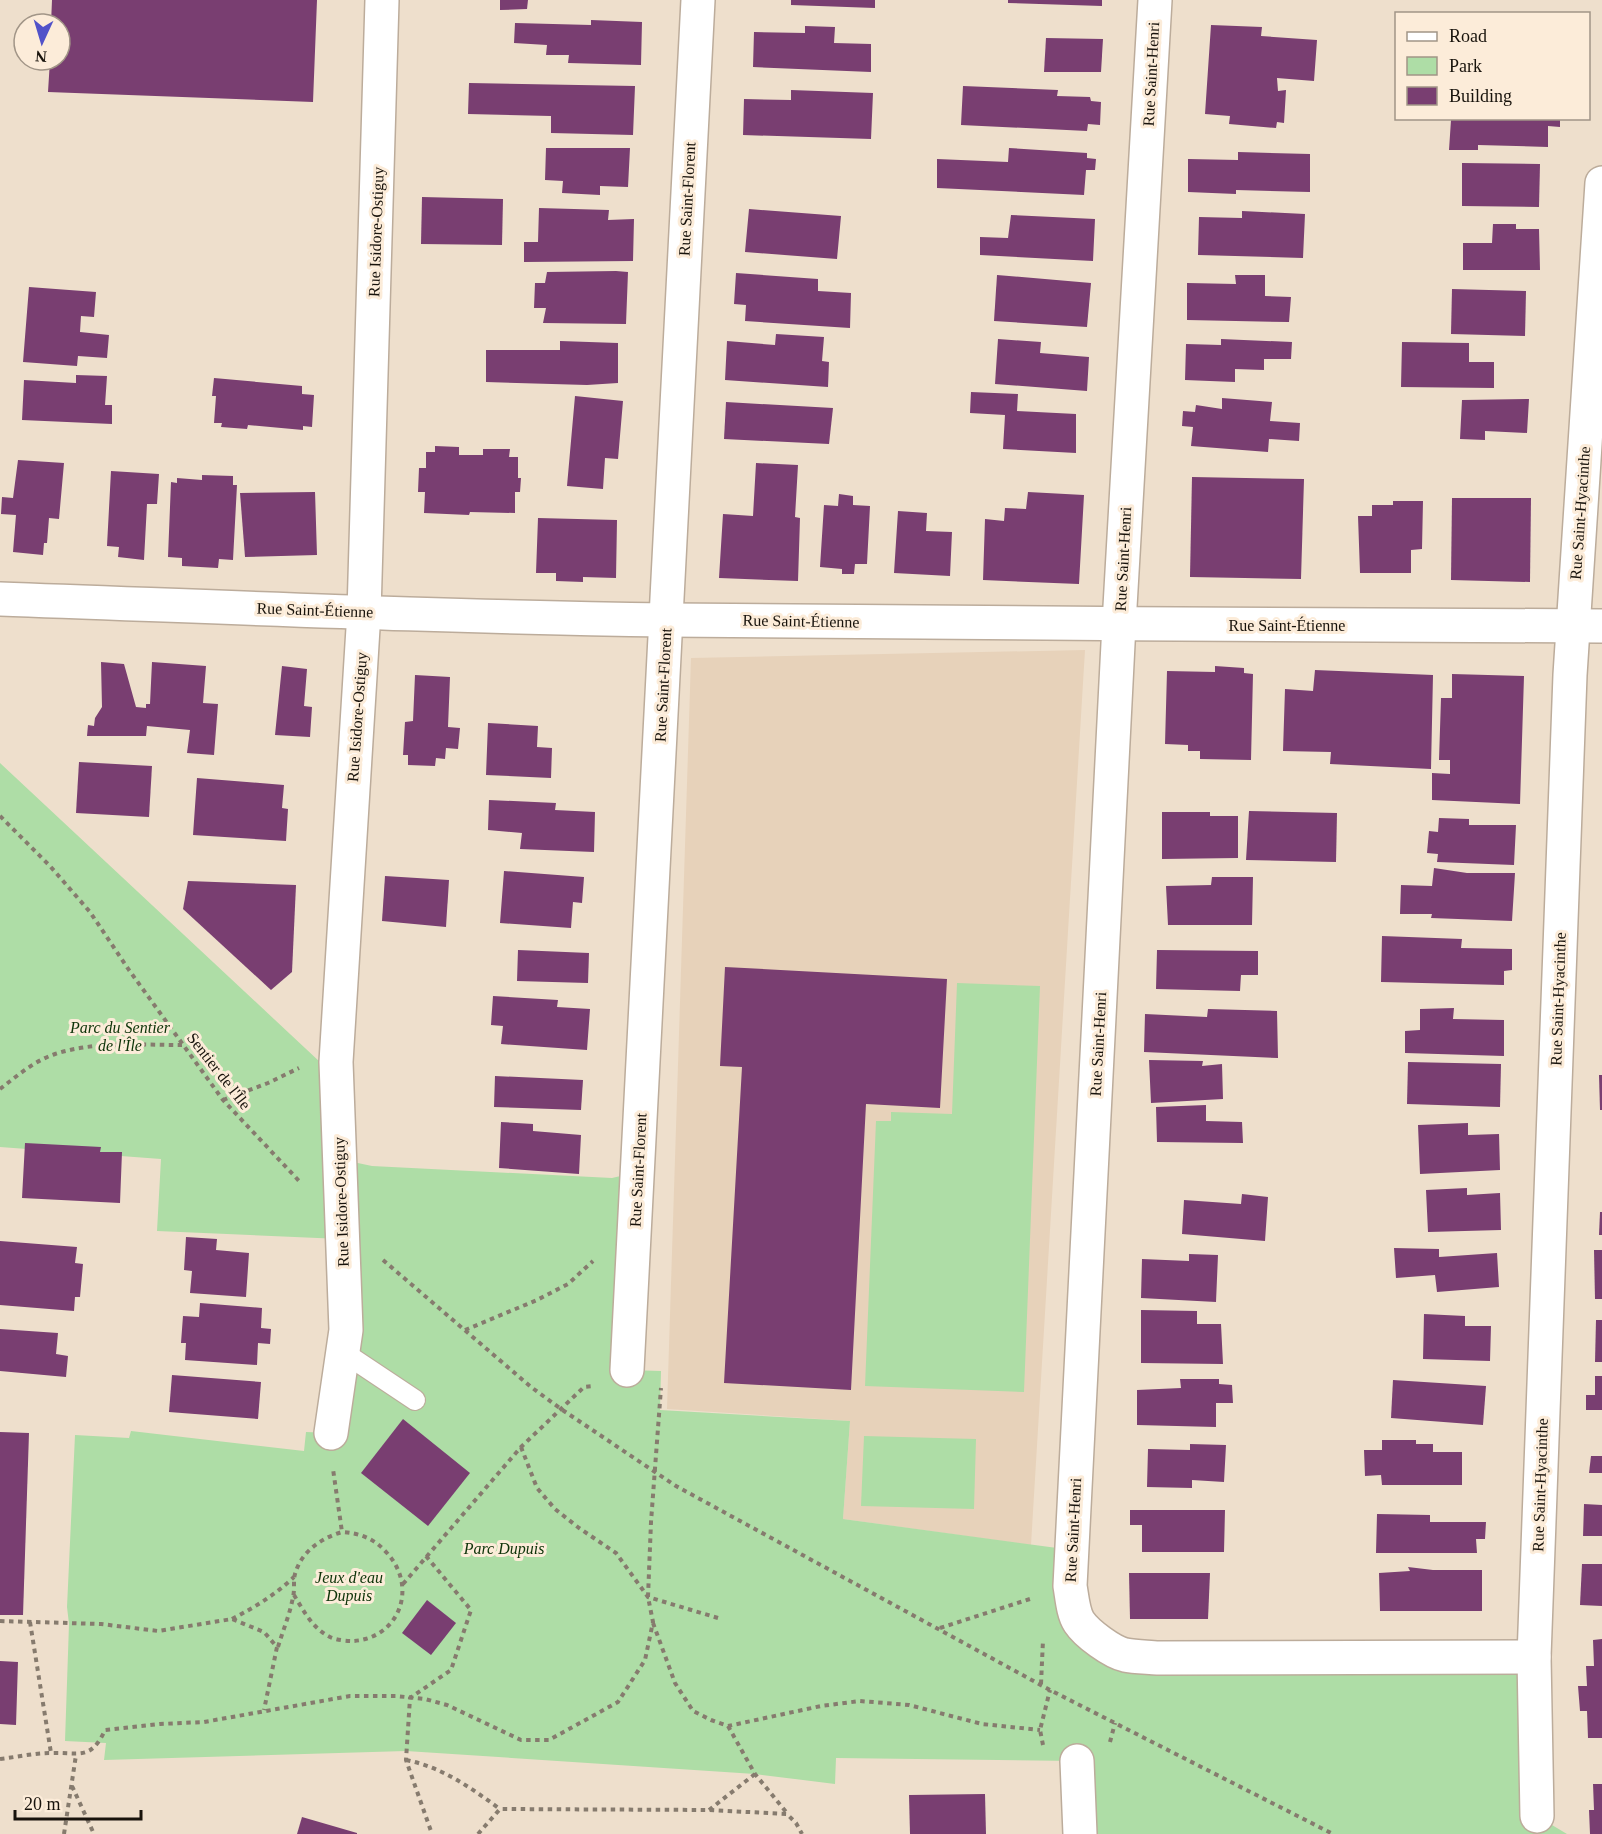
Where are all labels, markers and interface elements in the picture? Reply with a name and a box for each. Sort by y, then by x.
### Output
north arrow [12,12,72,72]
legend [1395,12,1590,120]
street label: Rue Saint-Henri [1140,21,1162,127]
text: Road [1449,26,1487,46]
text: N [34,48,47,65]
text: Park [1449,56,1482,76]
text: Building [1449,86,1512,106]
street label: Rue Saint-Florent [676,141,699,256]
street label: Rue Isidore-Ostiguy [365,167,388,297]
street label: Rue Saint-Hyacinthe [1567,446,1594,580]
street label: Rue Saint-Henri [1112,506,1134,612]
street label: Rue Saint-Étienne [256,598,374,621]
street label: Rue Saint-Étienne [742,610,860,631]
street label: Rue Saint-Étienne [1229,616,1345,634]
street label: Rue Saint-Florent [652,627,675,742]
street label: Rue Isidore-Ostiguy [344,651,371,783]
street label: Rue Saint-Hyacinthe [1547,932,1570,1066]
street label: Rue Saint-Henri [1087,991,1109,1097]
park label: Parc du Sentier de l'Île [69,1019,171,1054]
street label: Sentier de l'Île [184,1029,255,1113]
street label: Rue Saint-Florent [627,1112,650,1227]
street label: Rue Isidore-Ostiguy [330,1137,353,1267]
street label: Rue Saint-Hyacinthe [1529,1418,1552,1552]
street label: Rue Saint-Henri [1062,1477,1084,1583]
park label: Parc Dupuis [463,1540,544,1558]
park label: Jeux d'eau Dupuis [315,1569,383,1605]
scale bar [15,1783,141,1821]
text: 20 m [24,1794,61,1814]

